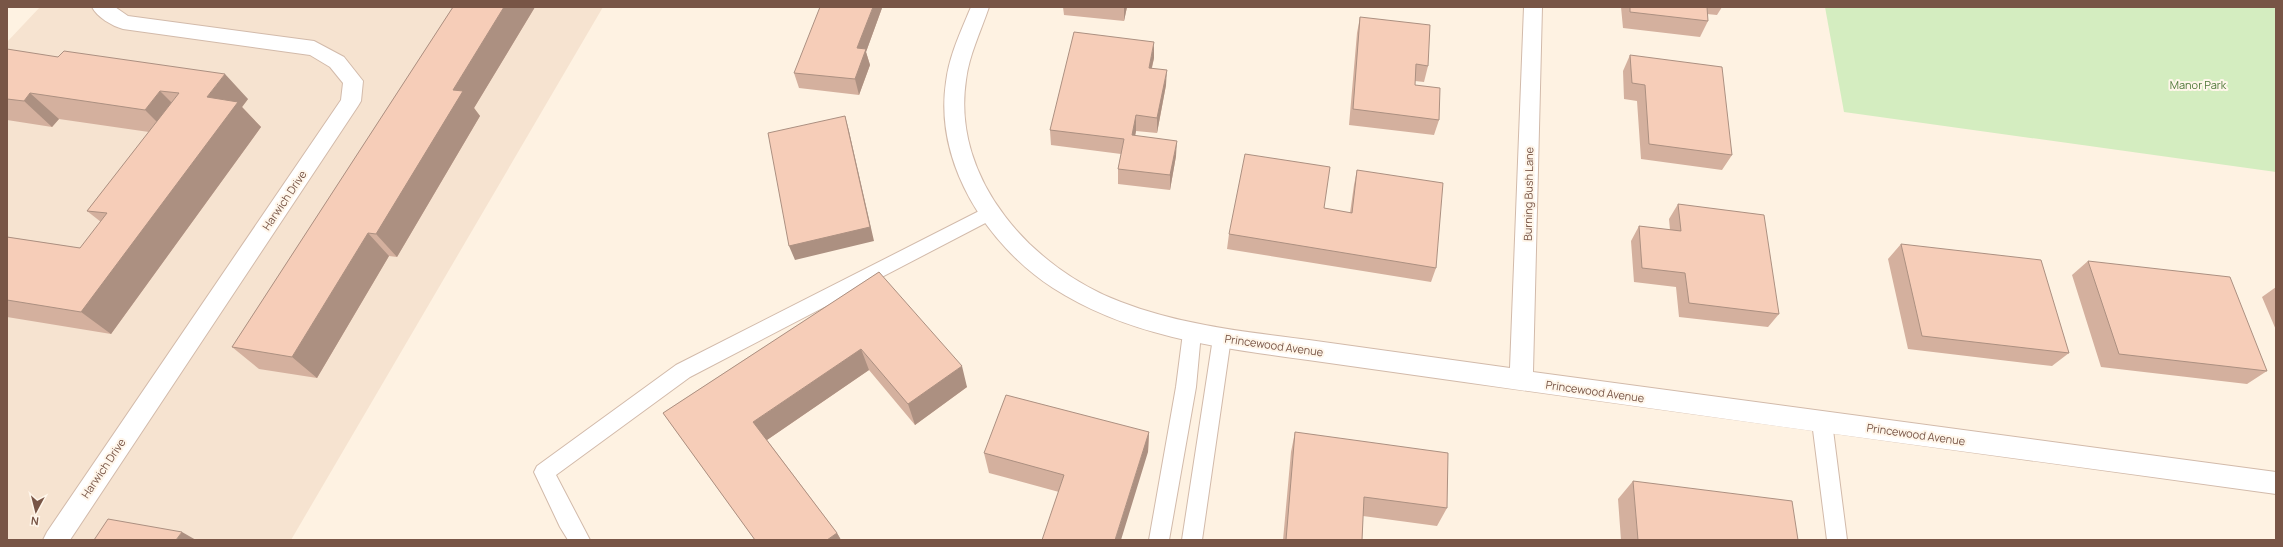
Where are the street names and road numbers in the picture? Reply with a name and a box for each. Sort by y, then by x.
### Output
street label: Burning Bush Lane [1520,146,1536,241]
street label: Harwich Drive [258,167,310,233]
street label: Princewood Avenue [1224,331,1325,359]
street label: Princewood Avenue [1545,377,1646,405]
street label: Princewood Avenue [1866,420,1967,448]
street label: Harwich Drive [77,435,129,501]

